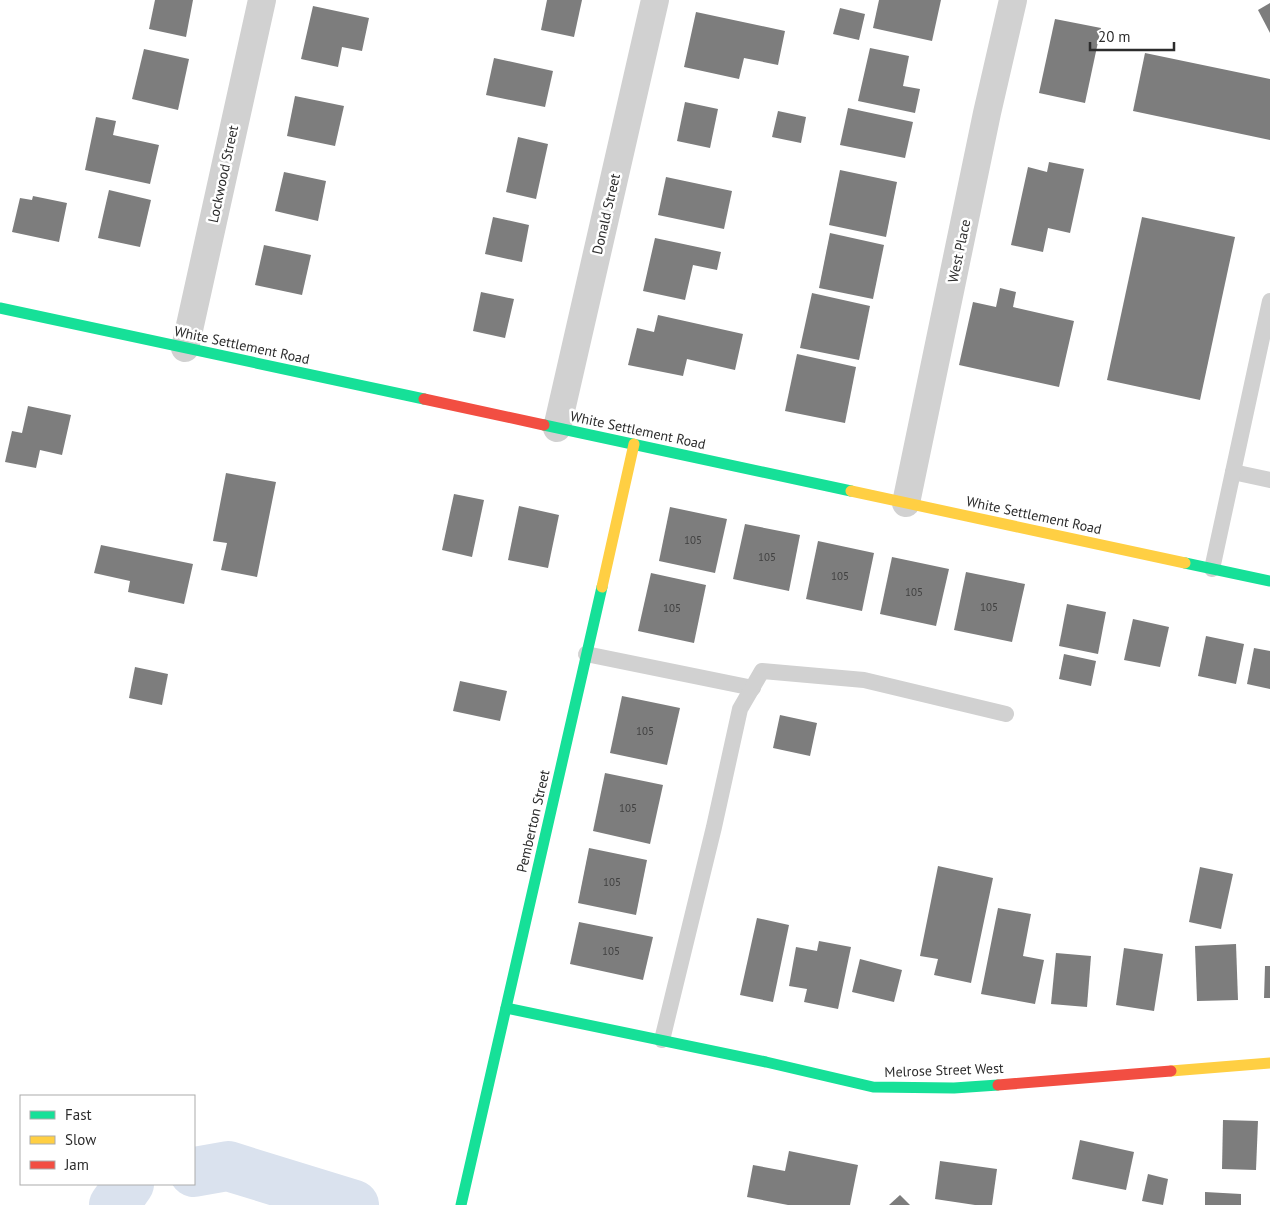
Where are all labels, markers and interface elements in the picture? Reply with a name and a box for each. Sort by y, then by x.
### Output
scale bar [1090,20,1174,52]
text: 20 m [1098,27,1131,46]
street label: Lockwood Street [204,123,242,224]
street label: Donald Street [588,172,624,256]
street label: West Place [943,218,975,284]
street label: White Settlement Road [173,322,311,368]
street label: White Settlement Road [569,407,707,453]
street label: White Settlement Road [965,492,1103,538]
house number: 105 [684,533,702,547]
house number: 105 [758,550,776,564]
house number: 105 [831,569,849,583]
house number: 105 [905,585,923,599]
house number: 105 [980,600,998,614]
house number: 105 [663,601,681,615]
house number: 105 [636,724,654,738]
street label: Pemberton Street [512,768,554,874]
house number: 105 [619,801,637,815]
house number: 105 [603,875,621,889]
house number: 105 [602,944,620,958]
street label: Melrose Street West [884,1059,1004,1081]
legend [20,1095,195,1185]
text: Fast [65,1105,92,1124]
text: Slow [65,1130,96,1149]
text: Jam [64,1155,89,1174]

